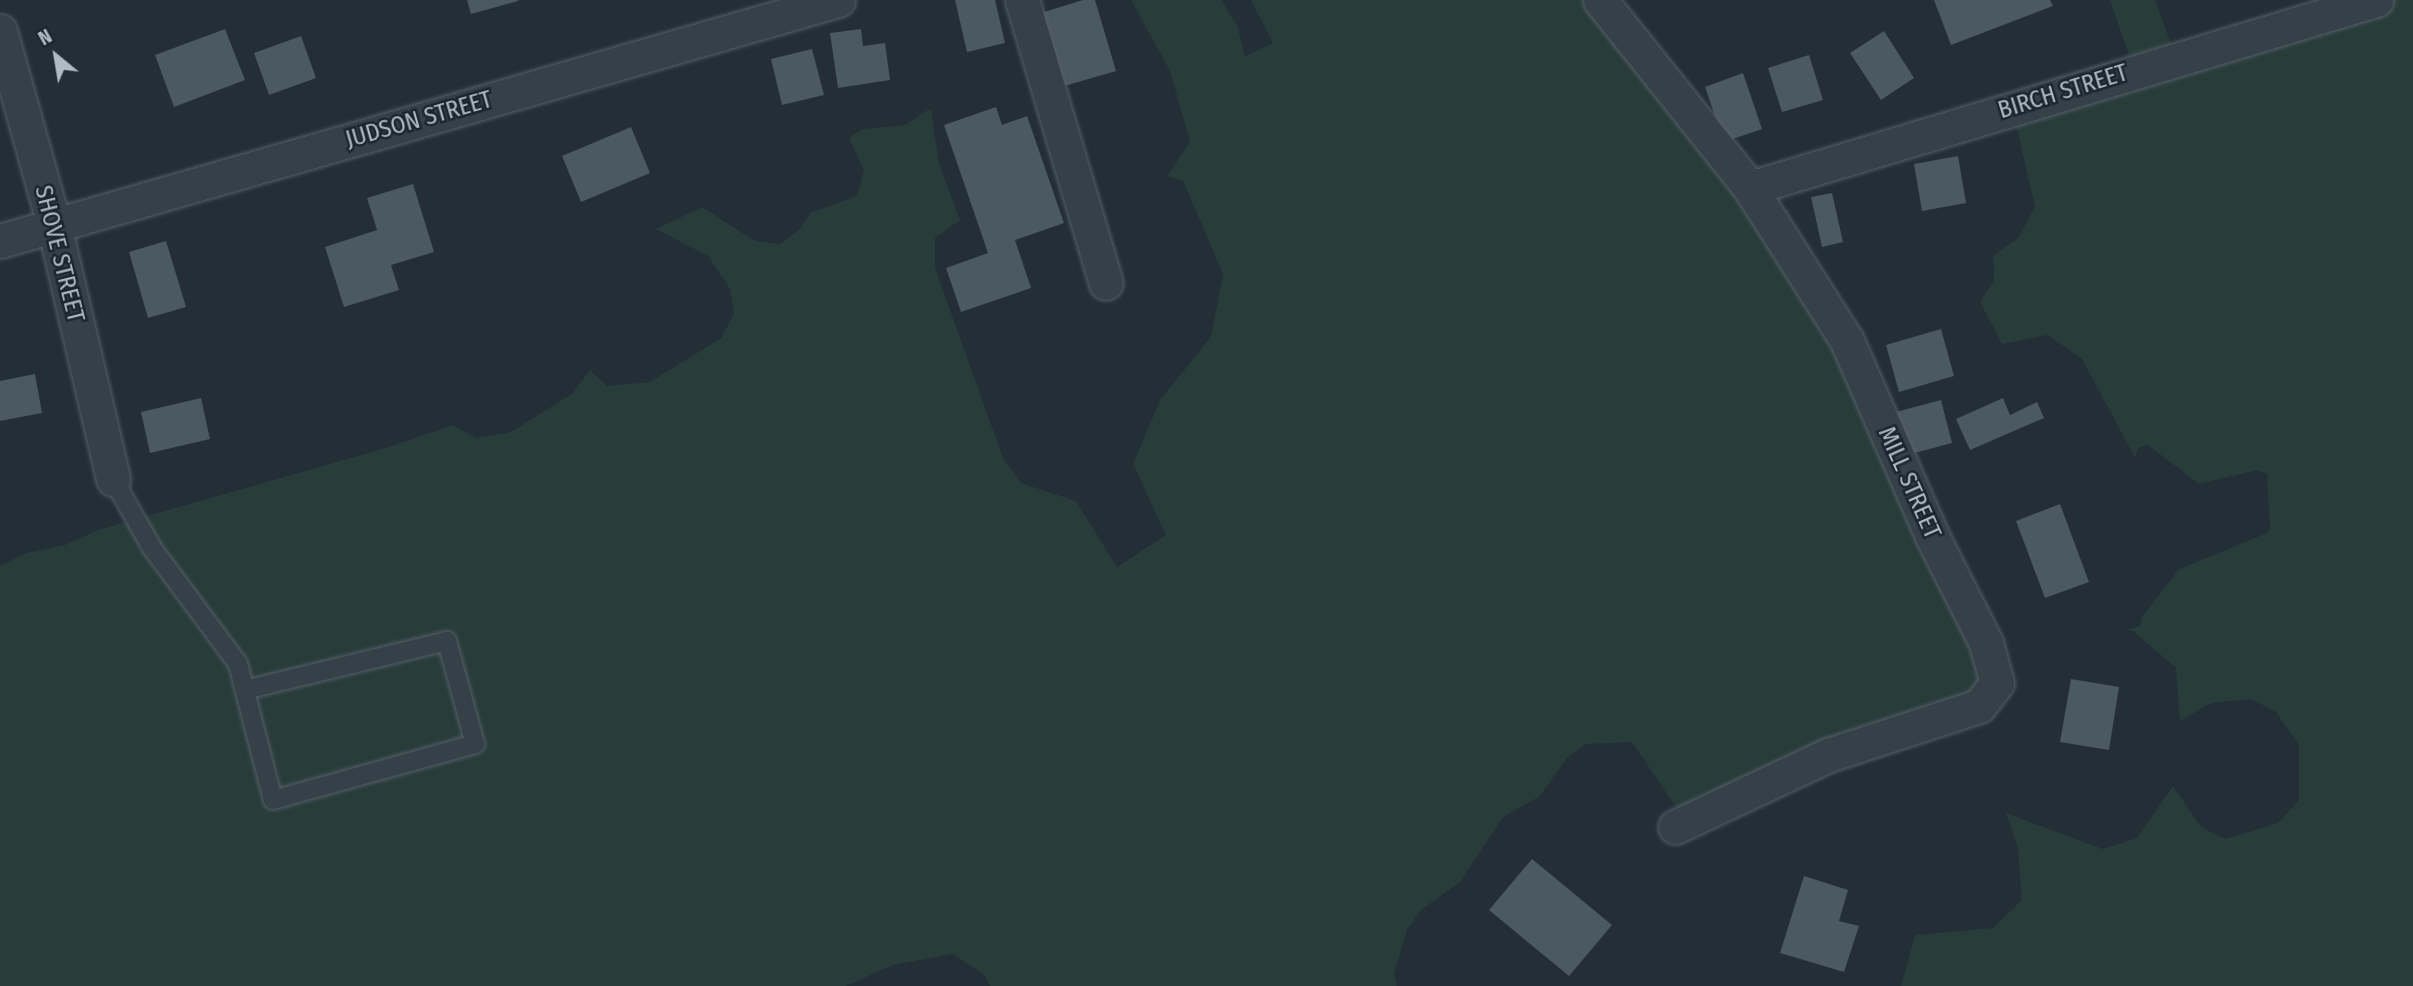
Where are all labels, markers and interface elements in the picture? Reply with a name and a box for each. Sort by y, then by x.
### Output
north arrow [21,21,91,91]
text: N [35,25,56,50]
street label: BIRCH STREET [1995,59,2131,125]
street label: JUDSON STREET [342,85,496,155]
street label: SHOVE STREET [28,183,90,325]
street label: MILL STREET [1872,423,1946,543]

